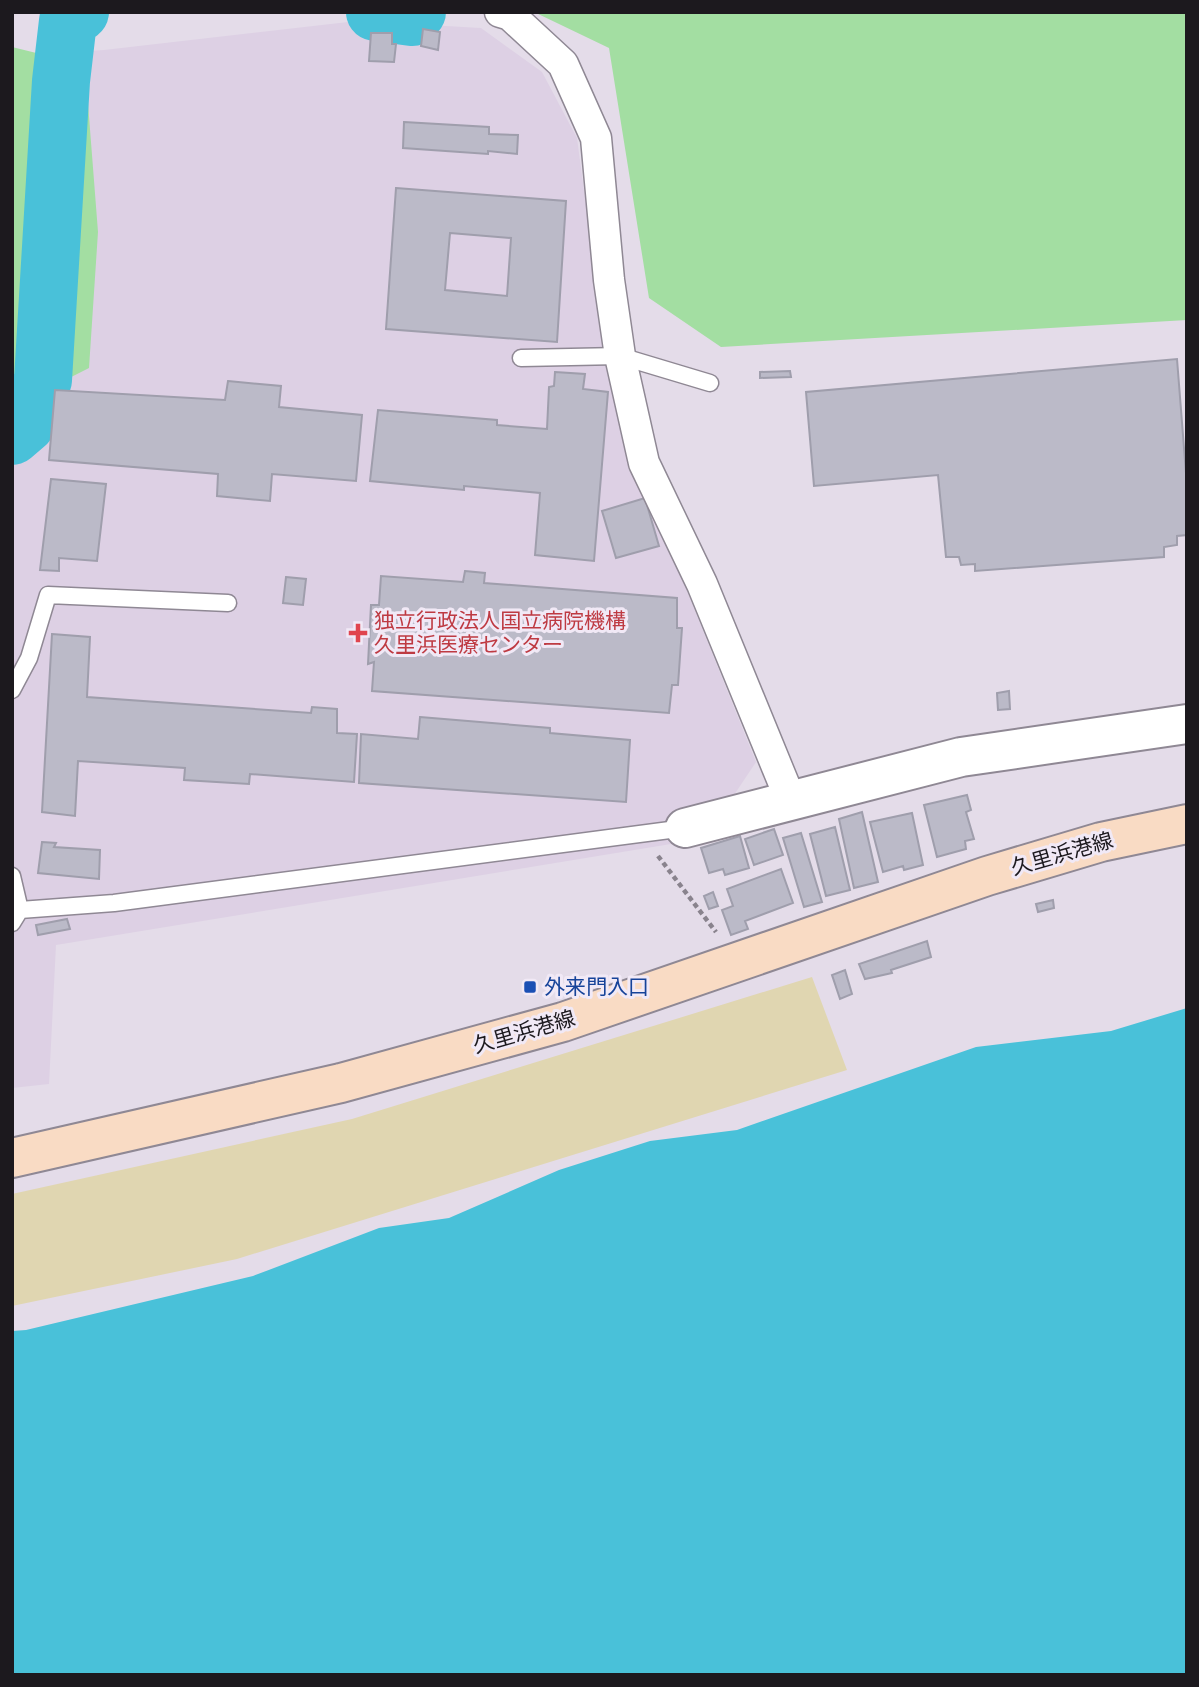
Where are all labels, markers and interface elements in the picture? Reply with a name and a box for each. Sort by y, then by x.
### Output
place label: 独立行政法人国立病院機構 久里浜医療センター [374,607,626,657]
marker: 独立行政法人国立病院機構 久里浜医療センター [348,623,368,643]
street label: 久里浜港線 [1008,826,1116,880]
place label: 外来門入口 [544,973,649,999]
marker: 外来門入口 [522,979,538,995]
street label: 久里浜港線 [470,1004,578,1058]

